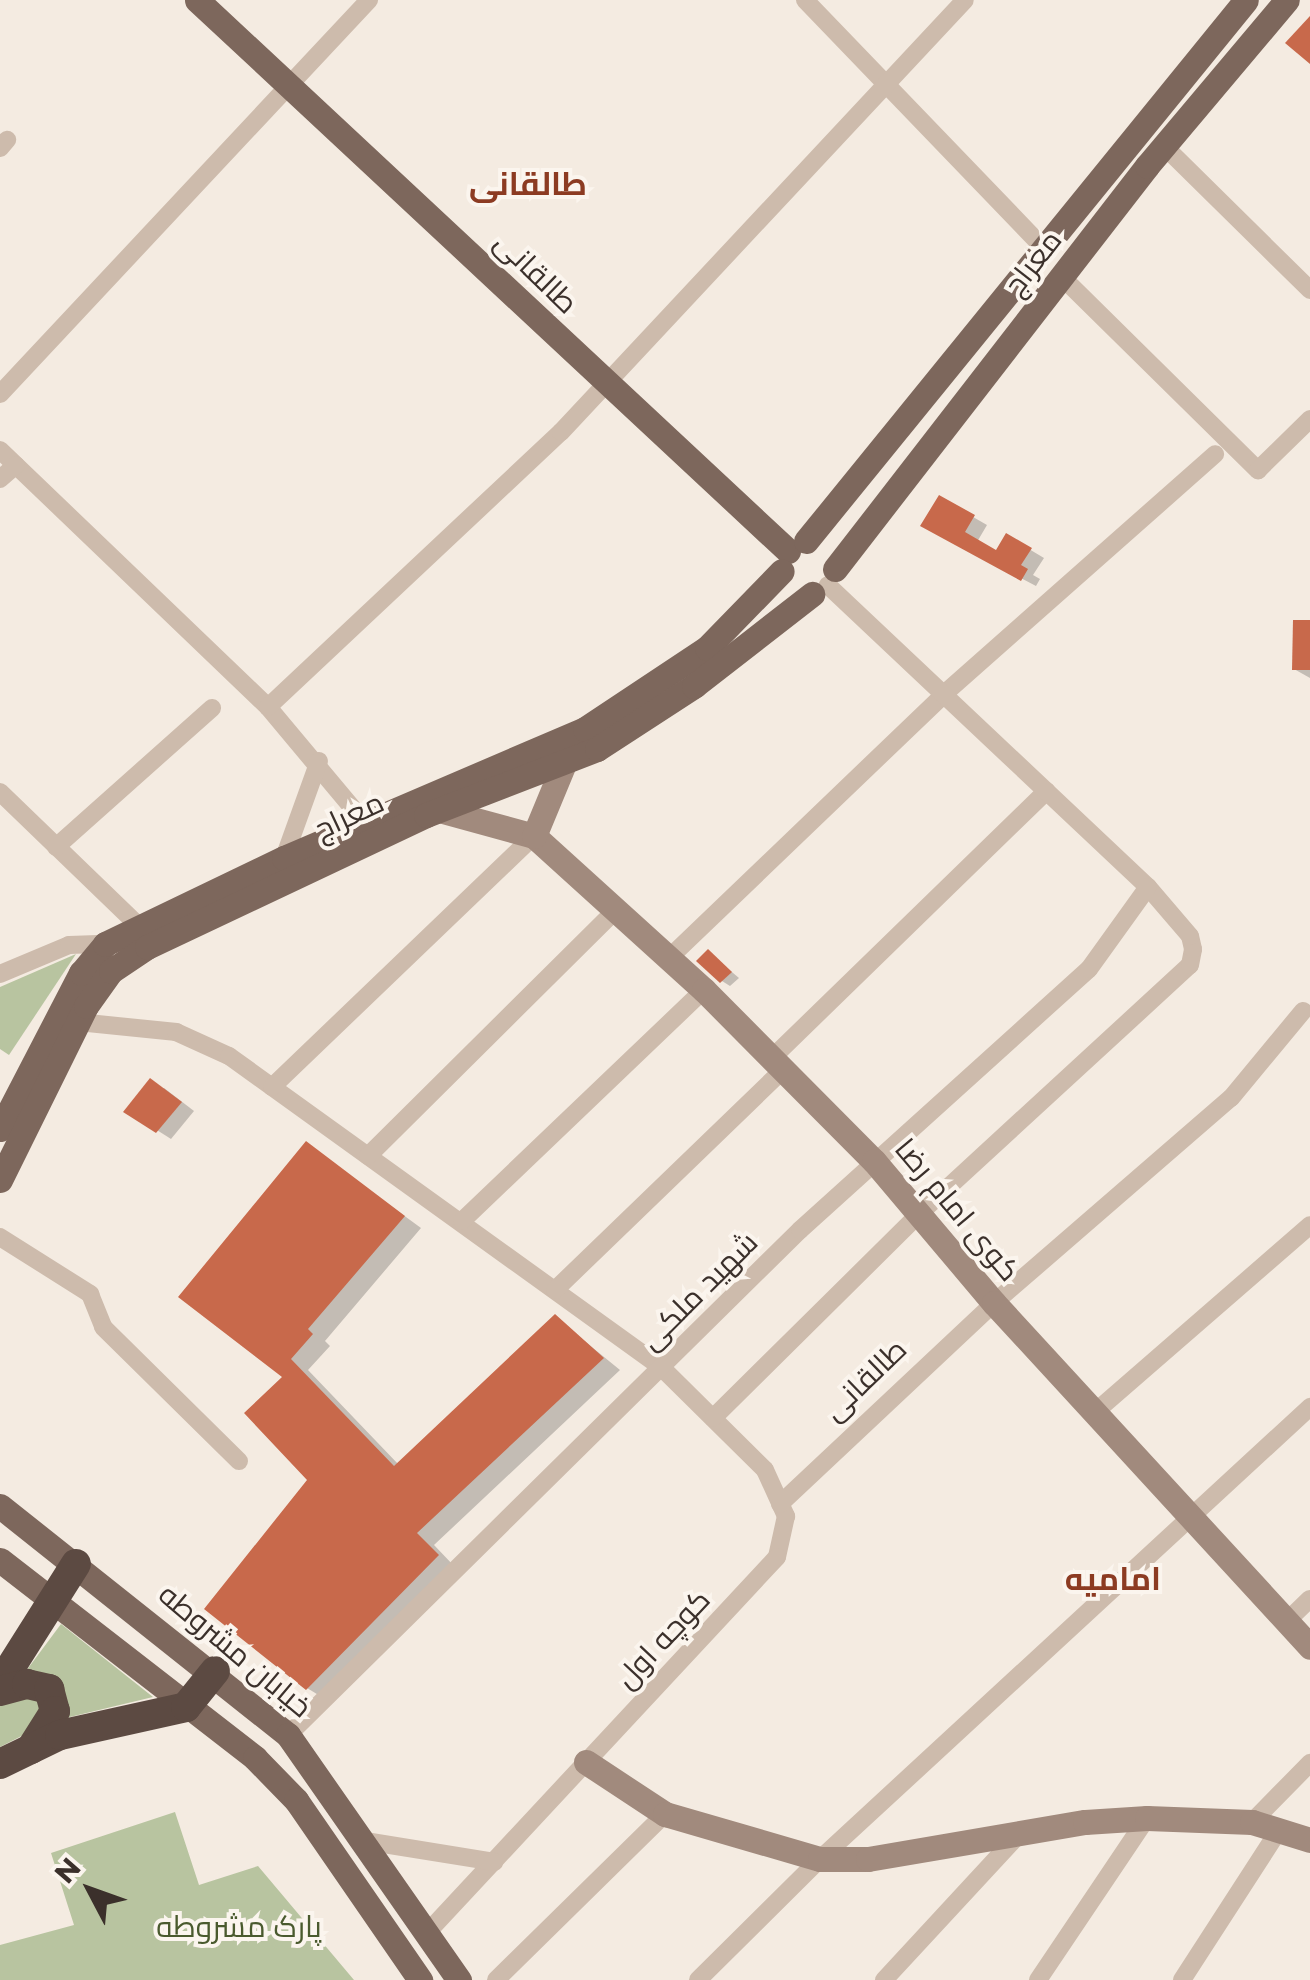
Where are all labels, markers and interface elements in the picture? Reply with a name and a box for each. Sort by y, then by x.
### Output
district label: طالقانی [469,165,587,203]
street label: معراج [996,223,1070,303]
street label: طالقانی [487,225,585,321]
street label: معراج [308,784,390,848]
street label: کوی امام رضا [887,1131,1027,1289]
street label: شهید ملکی [633,1225,765,1357]
street label: طالقانی [816,1332,914,1428]
district label: امامیه [1065,1560,1161,1598]
street label: خیابان مشروطه [151,1577,319,1725]
street label: کوچه اول [608,1582,718,1696]
north arrow [40,1840,140,1940]
text: N [47,1851,88,1890]
park label: پارک مشروطه [156,1909,322,1945]

